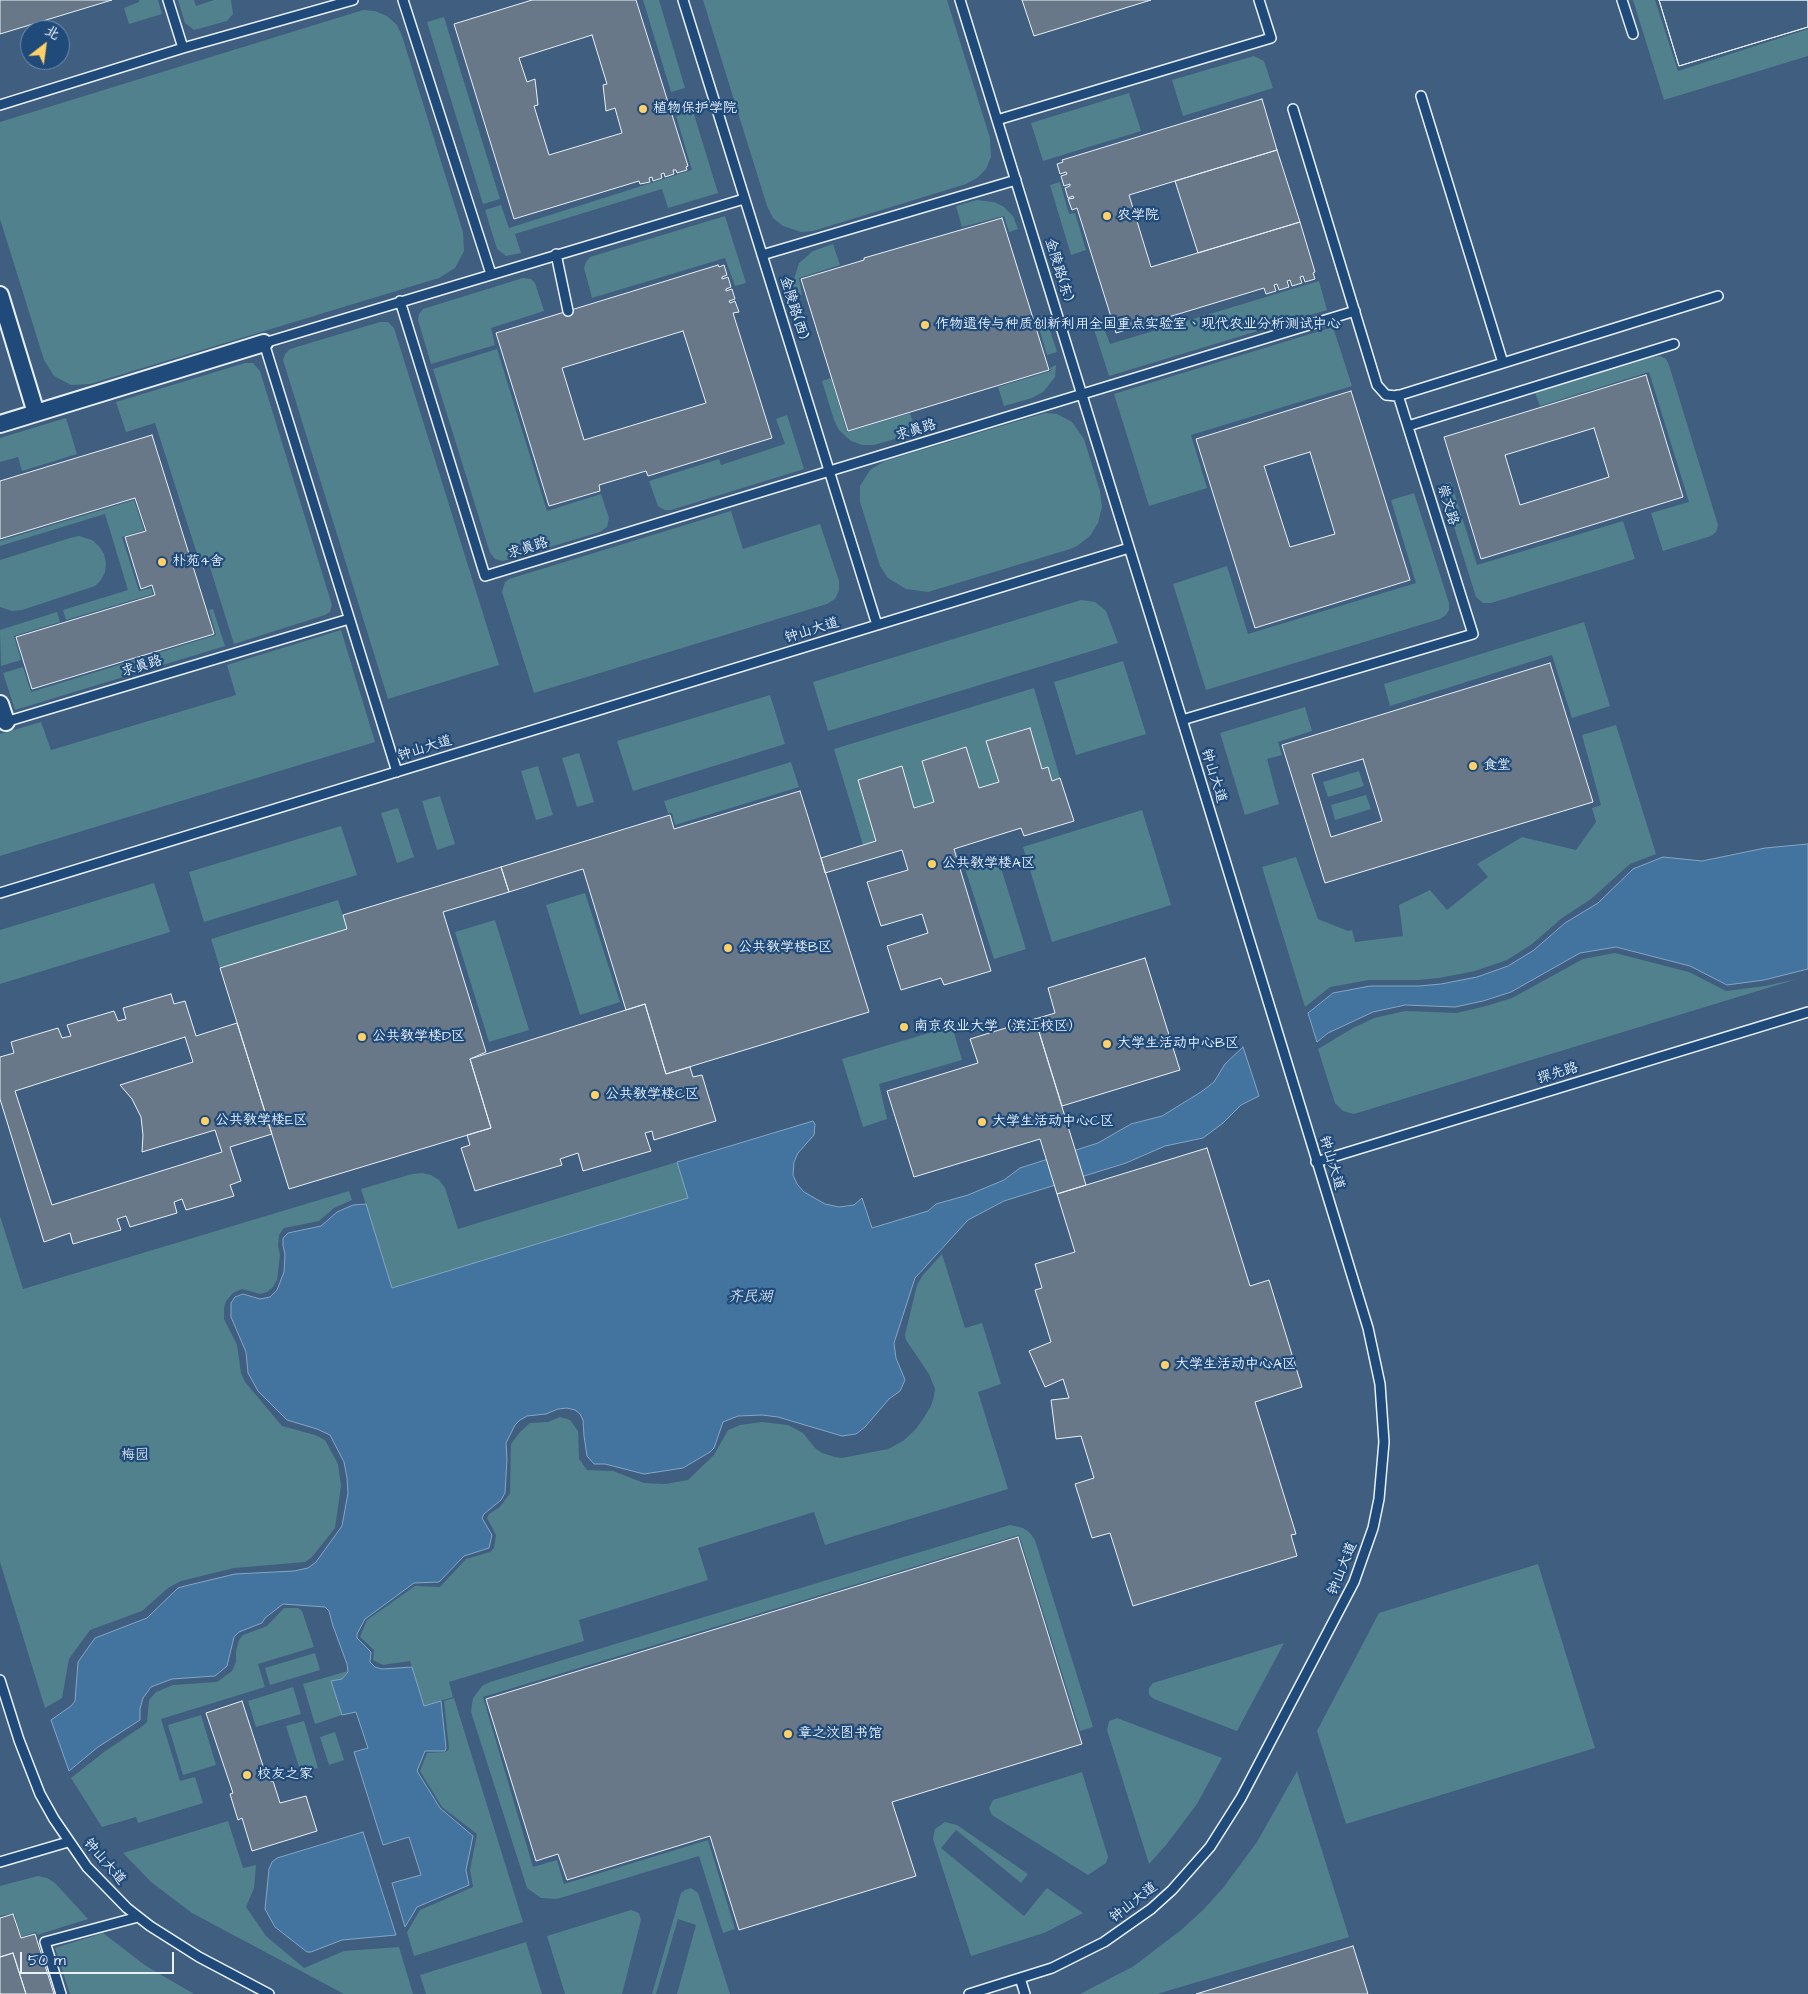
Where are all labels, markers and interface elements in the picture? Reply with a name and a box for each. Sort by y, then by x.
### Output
north arrow [20,20,70,70]
text: 北 [41,21,63,45]
place label: 植物保护学院 [653,101,737,117]
marker: 植物保护学院 [637,103,649,115]
place label: 农学院 [1117,208,1159,224]
marker: 农学院 [1101,210,1113,222]
street label: 金陵路(东) [1040,236,1076,304]
street label: 金陵路(西) [775,274,811,342]
place label: 作物遗传与种质创新利用全国重点实验室、现代农业分析测试中心 [935,317,1341,333]
marker: 作物遗传与种质创新利用全国重点实验室、现代农业分析测试中心 [919,319,931,331]
street label: 求真路 [893,417,939,445]
street label: 崇文路 [1433,482,1461,528]
street label: 求真路 [505,535,551,563]
place label: 朴苑4舍 [172,554,224,570]
marker: 朴苑4舍 [156,556,168,568]
street label: 钟山大道 [783,615,841,647]
street label: 求真路 [119,653,165,681]
street label: 钟山大道 [396,733,454,765]
street label: 钟山大道 [1197,747,1229,805]
place label: 食堂 [1483,758,1511,774]
marker: 食堂 [1467,760,1479,772]
place label: 公共教学楼A区 [942,856,1035,872]
marker: 公共教学楼A区 [926,858,938,870]
place label: 公共教学楼B区 [738,940,832,956]
marker: 公共教学楼B区 [722,942,734,954]
place label: 南京农业大学（滨江校区） [914,1019,1082,1035]
marker: 南京农业大学（滨江校区） [898,1021,910,1033]
place label: 公共教学楼D区 [372,1029,465,1045]
marker: 公共教学楼D区 [356,1031,368,1043]
place label: 大学生活动中心B区 [1117,1036,1239,1052]
marker: 大学生活动中心B区 [1101,1038,1113,1050]
street label: 探先路 [1535,1060,1581,1088]
place label: 公共教学楼C区 [605,1087,699,1103]
marker: 公共教学楼C区 [589,1089,601,1101]
place label: 公共教学楼E区 [215,1113,307,1129]
place label: 大学生活动中心C区 [992,1114,1114,1130]
marker: 公共教学楼E区 [199,1115,211,1127]
marker: 大学生活动中心C区 [976,1116,988,1128]
street label: 钟山大道 [1315,1134,1347,1192]
water label: 齐民湖 [728,1289,772,1307]
place label: 大学生活动中心A区 [1175,1357,1296,1373]
marker: 大学生活动中心A区 [1159,1359,1171,1371]
park label: 梅园 [121,1448,149,1464]
street label: 钟山大道 [1325,1540,1361,1598]
place label: 章之汶图书馆 [798,1726,882,1742]
marker: 章之汶图书馆 [782,1728,794,1740]
place label: 校友之家 [257,1767,313,1783]
marker: 校友之家 [241,1769,253,1781]
street label: 钟山大道 [79,1835,129,1889]
street label: 钟山大道 [1107,1879,1161,1927]
scale bar [22,1942,176,1974]
text: 50 m [28,1950,66,1971]

